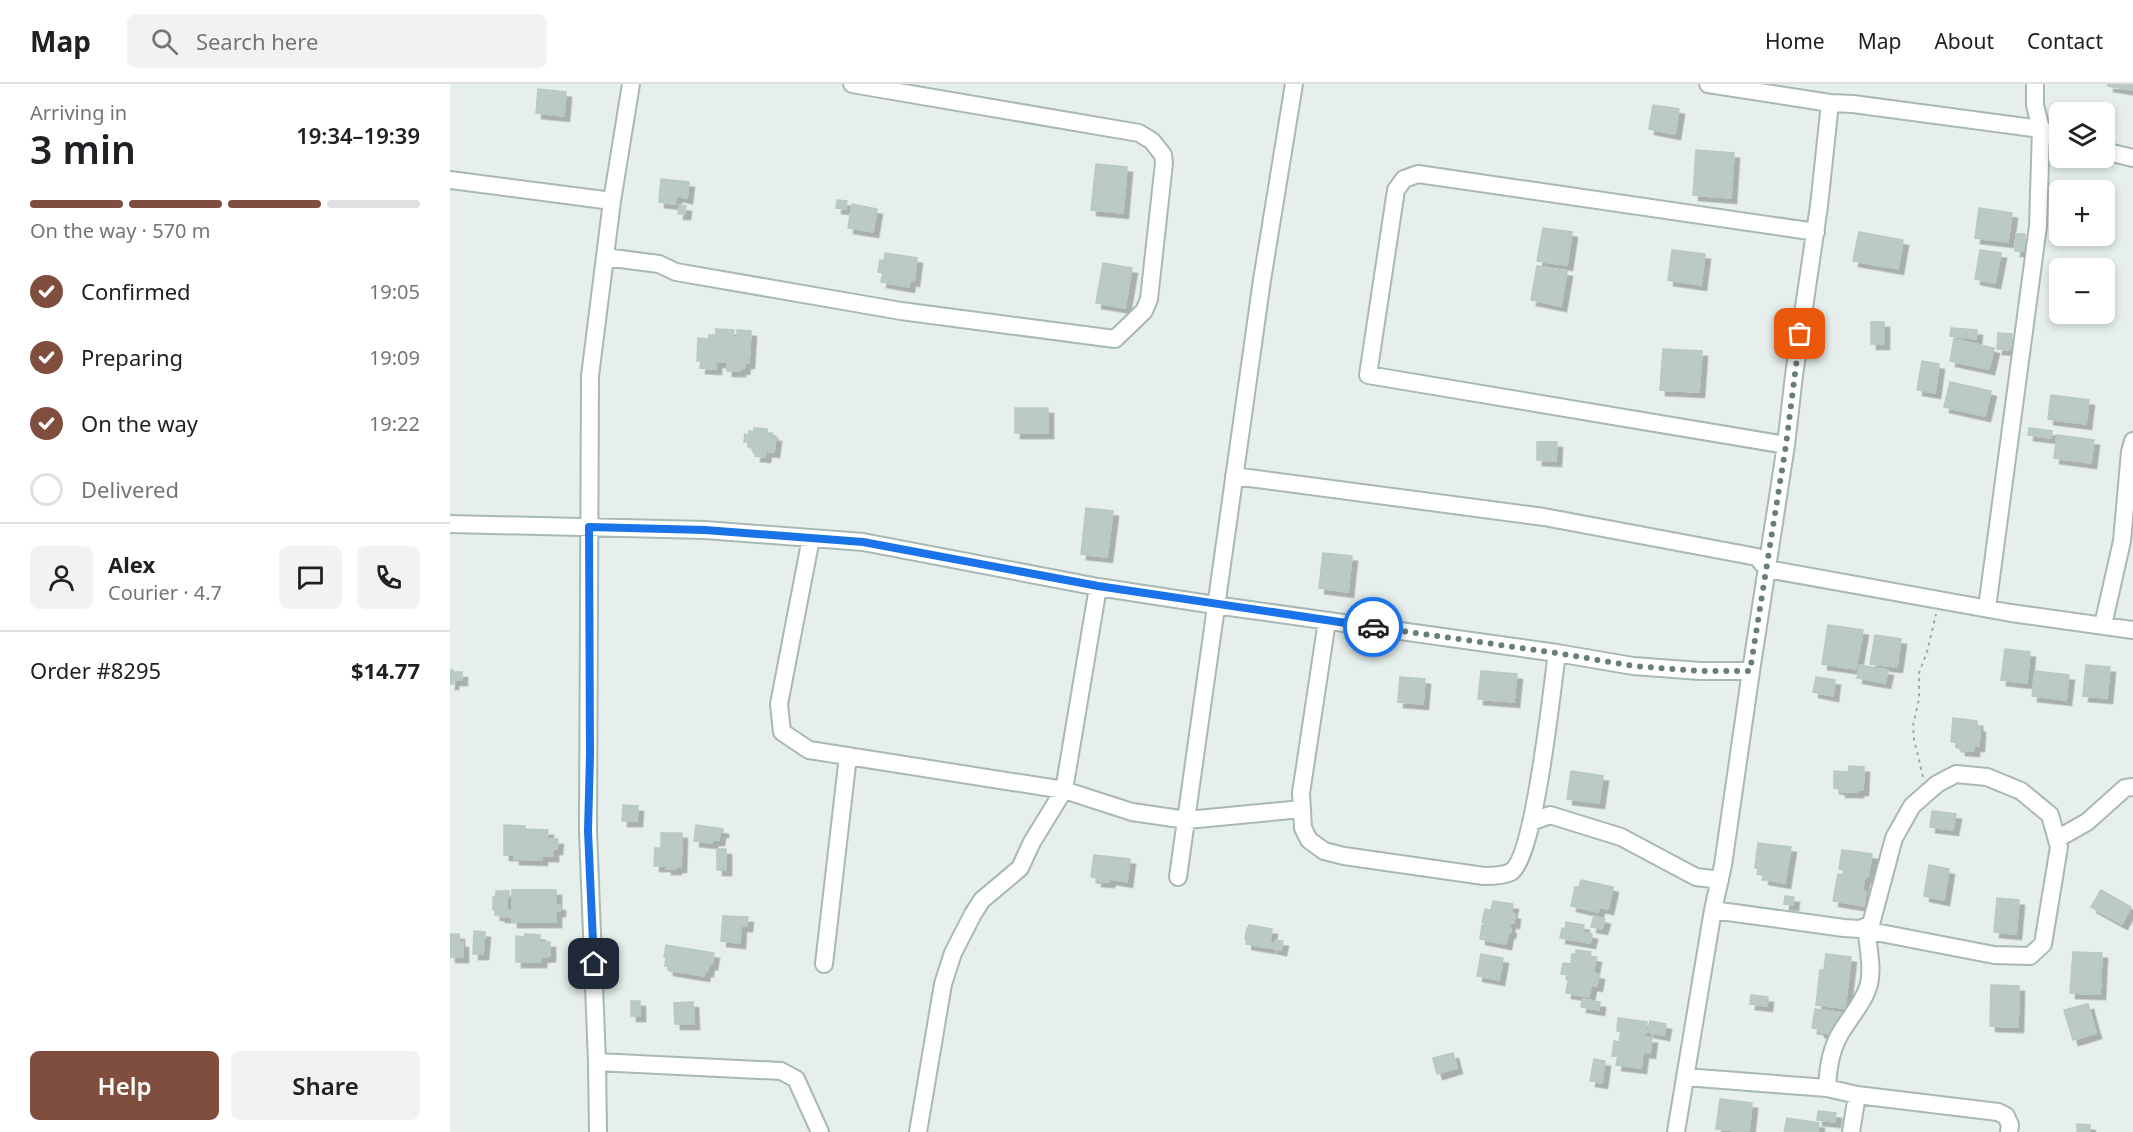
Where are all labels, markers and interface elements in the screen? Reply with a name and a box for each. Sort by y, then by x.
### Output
search box [127,14,547,68]
text: Map [30,22,91,60]
icon: search [148,25,181,58]
text: Search here [196,26,318,56]
text: Home [1765,27,1825,55]
text: Map [1858,27,1901,55]
text: About [1934,27,1994,55]
text: Contact [2027,27,2103,55]
text: Arriving in [30,99,127,126]
map controls [2049,102,2115,324]
button: layers [2049,102,2115,168]
text: 19:34–19:39 [296,120,420,150]
text: 3 min [30,122,136,175]
button: + [2049,180,2115,246]
text: On the way · 570 m [30,217,210,244]
button: − [2049,258,2115,324]
icon: check [30,275,63,308]
text: Confirmed [81,276,191,306]
text: 19:05 [369,278,420,305]
pin [1774,308,1825,359]
icon: bag [1783,317,1816,350]
icon: check [30,341,63,374]
text: Preparing [81,342,183,372]
text: 19:09 [369,344,420,371]
icon: check [30,407,63,440]
text: On the way [81,408,198,438]
text: 19:22 [369,410,420,437]
text: Delivered [81,474,179,504]
button: person [30,546,93,609]
button: chat [279,546,342,609]
button: phone [357,546,420,609]
text: Alex [108,549,155,579]
text: Courier · 4.7 [108,579,222,606]
courier [1343,597,1403,657]
icon: car [1357,611,1390,644]
text: Order #8295 [30,655,161,685]
text: $14.77 [351,655,420,685]
pin [568,938,619,989]
icon: home [577,947,610,980]
button: Help [30,1051,219,1120]
button: Share [231,1051,420,1120]

